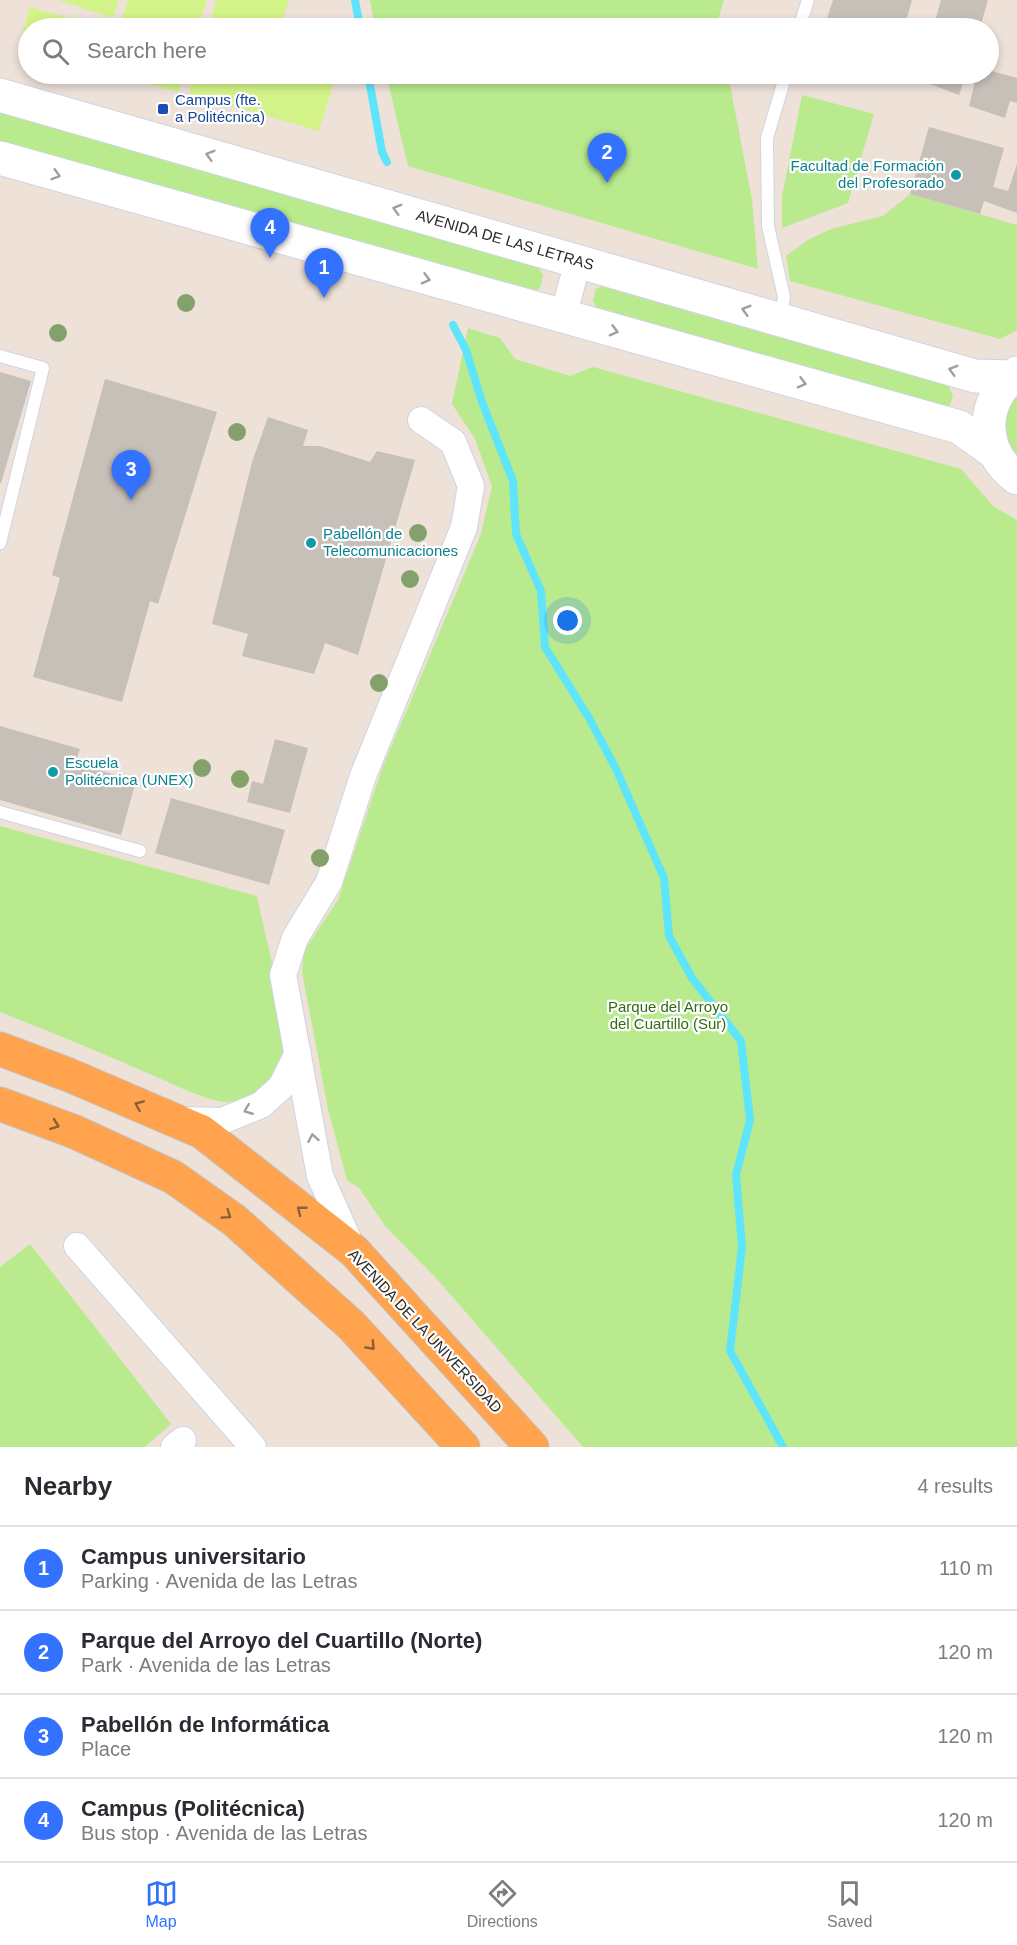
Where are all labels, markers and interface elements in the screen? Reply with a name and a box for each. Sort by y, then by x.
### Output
search box [18,18,999,84]
icon: search [39,35,72,68]
text: Search here [87,38,207,63]
place label: Campus (fte. a Politécnica) [175,91,265,125]
marker: Campus (fte. a Politécnica) [156,102,170,116]
pin: 2 [588,134,626,183]
one-way arrow [205,150,216,162]
place label: Facultad de Formación del Profesorado [791,157,944,191]
one-way arrow [50,168,61,180]
marker: Facultad de Formación del Profesorado [949,168,963,182]
one-way arrow [392,204,403,216]
street label: AVENIDA DE LAS LETRAS [414,206,596,273]
pin: 4 [250,208,290,258]
pin: 1 [304,248,344,298]
one-way arrow [421,271,431,284]
one-way arrow [741,305,752,317]
one-way arrow [608,324,619,336]
one-way arrow [948,365,959,377]
one-way arrow [796,376,807,388]
pin: 3 [112,450,150,500]
place label: Pabellón de Telecomunicaciones [323,525,458,559]
marker: Pabellón de Telecomunicaciones [304,536,318,550]
your location [553,606,582,635]
place label: Escuela Politécnica (UNEX) [65,754,193,788]
marker: Escuela Politécnica (UNEX) [46,765,60,779]
park label: Parque del Arroyo del Cuartillo (Sur) [608,998,728,1032]
one-way arrow [134,1100,145,1112]
one-way arrow [243,1103,253,1116]
one-way arrow [49,1117,60,1130]
one-way arrow [307,1133,320,1143]
one-way arrow [297,1206,308,1217]
one-way arrow [220,1208,231,1219]
street label: AVENIDA DE LA UNIVERSIDAD [345,1245,506,1416]
one-way arrow [364,1339,375,1350]
text: Nearby [24,1471,112,1501]
text: 4 results [917,1475,993,1497]
text: Campus universitario [81,1544,306,1569]
text: 1 [38,1557,49,1579]
text: 110 m [939,1557,993,1579]
text: Parking · Avenida de las Letras [81,1570,357,1592]
text: Parque del Arroyo del Cuartillo (Norte) [81,1628,482,1653]
text: 2 [38,1641,49,1663]
text: 120 m [937,1641,993,1663]
text: Park · Avenida de las Letras [81,1654,331,1676]
text: Pabellón de Informática [81,1712,329,1737]
text: 3 [38,1725,49,1747]
text: 120 m [937,1725,993,1747]
text: Place [81,1738,131,1760]
text: Campus (Politécnica) [81,1796,305,1821]
text: 4 [38,1809,49,1831]
text: 120 m [937,1809,993,1831]
text: Bus stop · Avenida de las Letras [81,1822,367,1844]
tab: Map [145,1877,178,1931]
tab: Directions [467,1877,538,1931]
tab: Saved [827,1877,872,1931]

